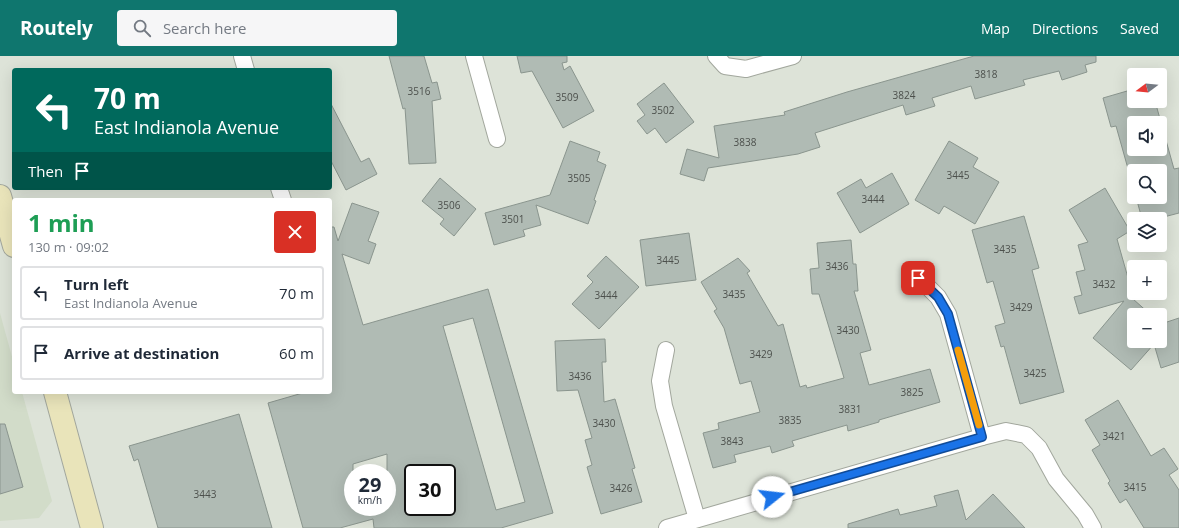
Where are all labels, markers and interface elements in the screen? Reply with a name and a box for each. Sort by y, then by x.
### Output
search box [117,10,397,46]
text: Routely [20,15,93,41]
icon: search [131,17,153,39]
text: Search here [163,18,246,38]
text: Map [981,19,1010,38]
text: Directions [1032,19,1098,38]
text: Saved [1120,19,1159,38]
house number: 3818 [975,67,998,81]
north arrow [1127,68,1167,108]
map controls [1127,68,1167,348]
text: 70 m [94,79,161,117]
icon: left [28,84,80,136]
house number: 3516 [408,84,431,98]
house number: 3824 [893,88,916,102]
house number: 3509 [556,90,579,104]
house number: 3502 [652,103,675,117]
text: East Indianola Avenue [94,115,279,139]
button: sound [1127,116,1167,156]
house number: 3838 [734,135,757,149]
icon: arrive [71,160,93,182]
text: Then [28,161,63,181]
button: search [1127,164,1167,204]
house number: 3445 [947,168,970,182]
house number: 3505 [568,171,591,185]
house number: 3444 [862,192,885,206]
house number: 3506 [438,198,461,212]
text: 1 min [28,206,95,239]
button: close [274,211,316,253]
house number: 3501 [502,212,524,226]
button: layers [1127,212,1167,252]
text: 130 m · 09:02 [28,238,109,256]
house number: 3435 [994,242,1017,256]
house number: 3445 [657,253,680,267]
house number: 3436 [826,259,849,273]
button: + [1127,260,1167,300]
pin [901,261,935,295]
icon: arrive [907,267,929,289]
text: Turn left [64,274,129,294]
house number: 3432 [1093,277,1116,291]
icon: left [30,282,52,304]
text: 70 m [279,283,314,303]
house number: 3435 [723,287,746,301]
house number: 3444 [595,288,618,302]
text: East Indianola Avenue [64,294,198,312]
house number: 3429 [1010,300,1033,314]
button: − [1127,308,1167,348]
house number: 3430 [837,323,860,337]
icon: arrive [30,342,52,364]
text: Arrive at destination [64,343,219,363]
text: 60 m [279,343,314,363]
house number: 3429 [750,347,773,361]
house number: 3425 [1024,366,1047,380]
house number: 3436 [569,369,592,383]
house number: 3825 [901,385,924,399]
house number: 3831 [839,402,861,416]
house number: 3835 [779,413,802,427]
house number: 3430 [593,416,616,430]
house number: 3421 [1103,429,1125,443]
house number: 3843 [721,434,744,448]
speed limit sign: 30 [404,464,456,516]
text: 29 [359,471,381,498]
position arrow [751,476,793,518]
house number: 3415 [1124,480,1147,494]
house number: 3426 [610,481,633,495]
house number: 3443 [194,487,217,501]
text: km/h [358,493,382,507]

